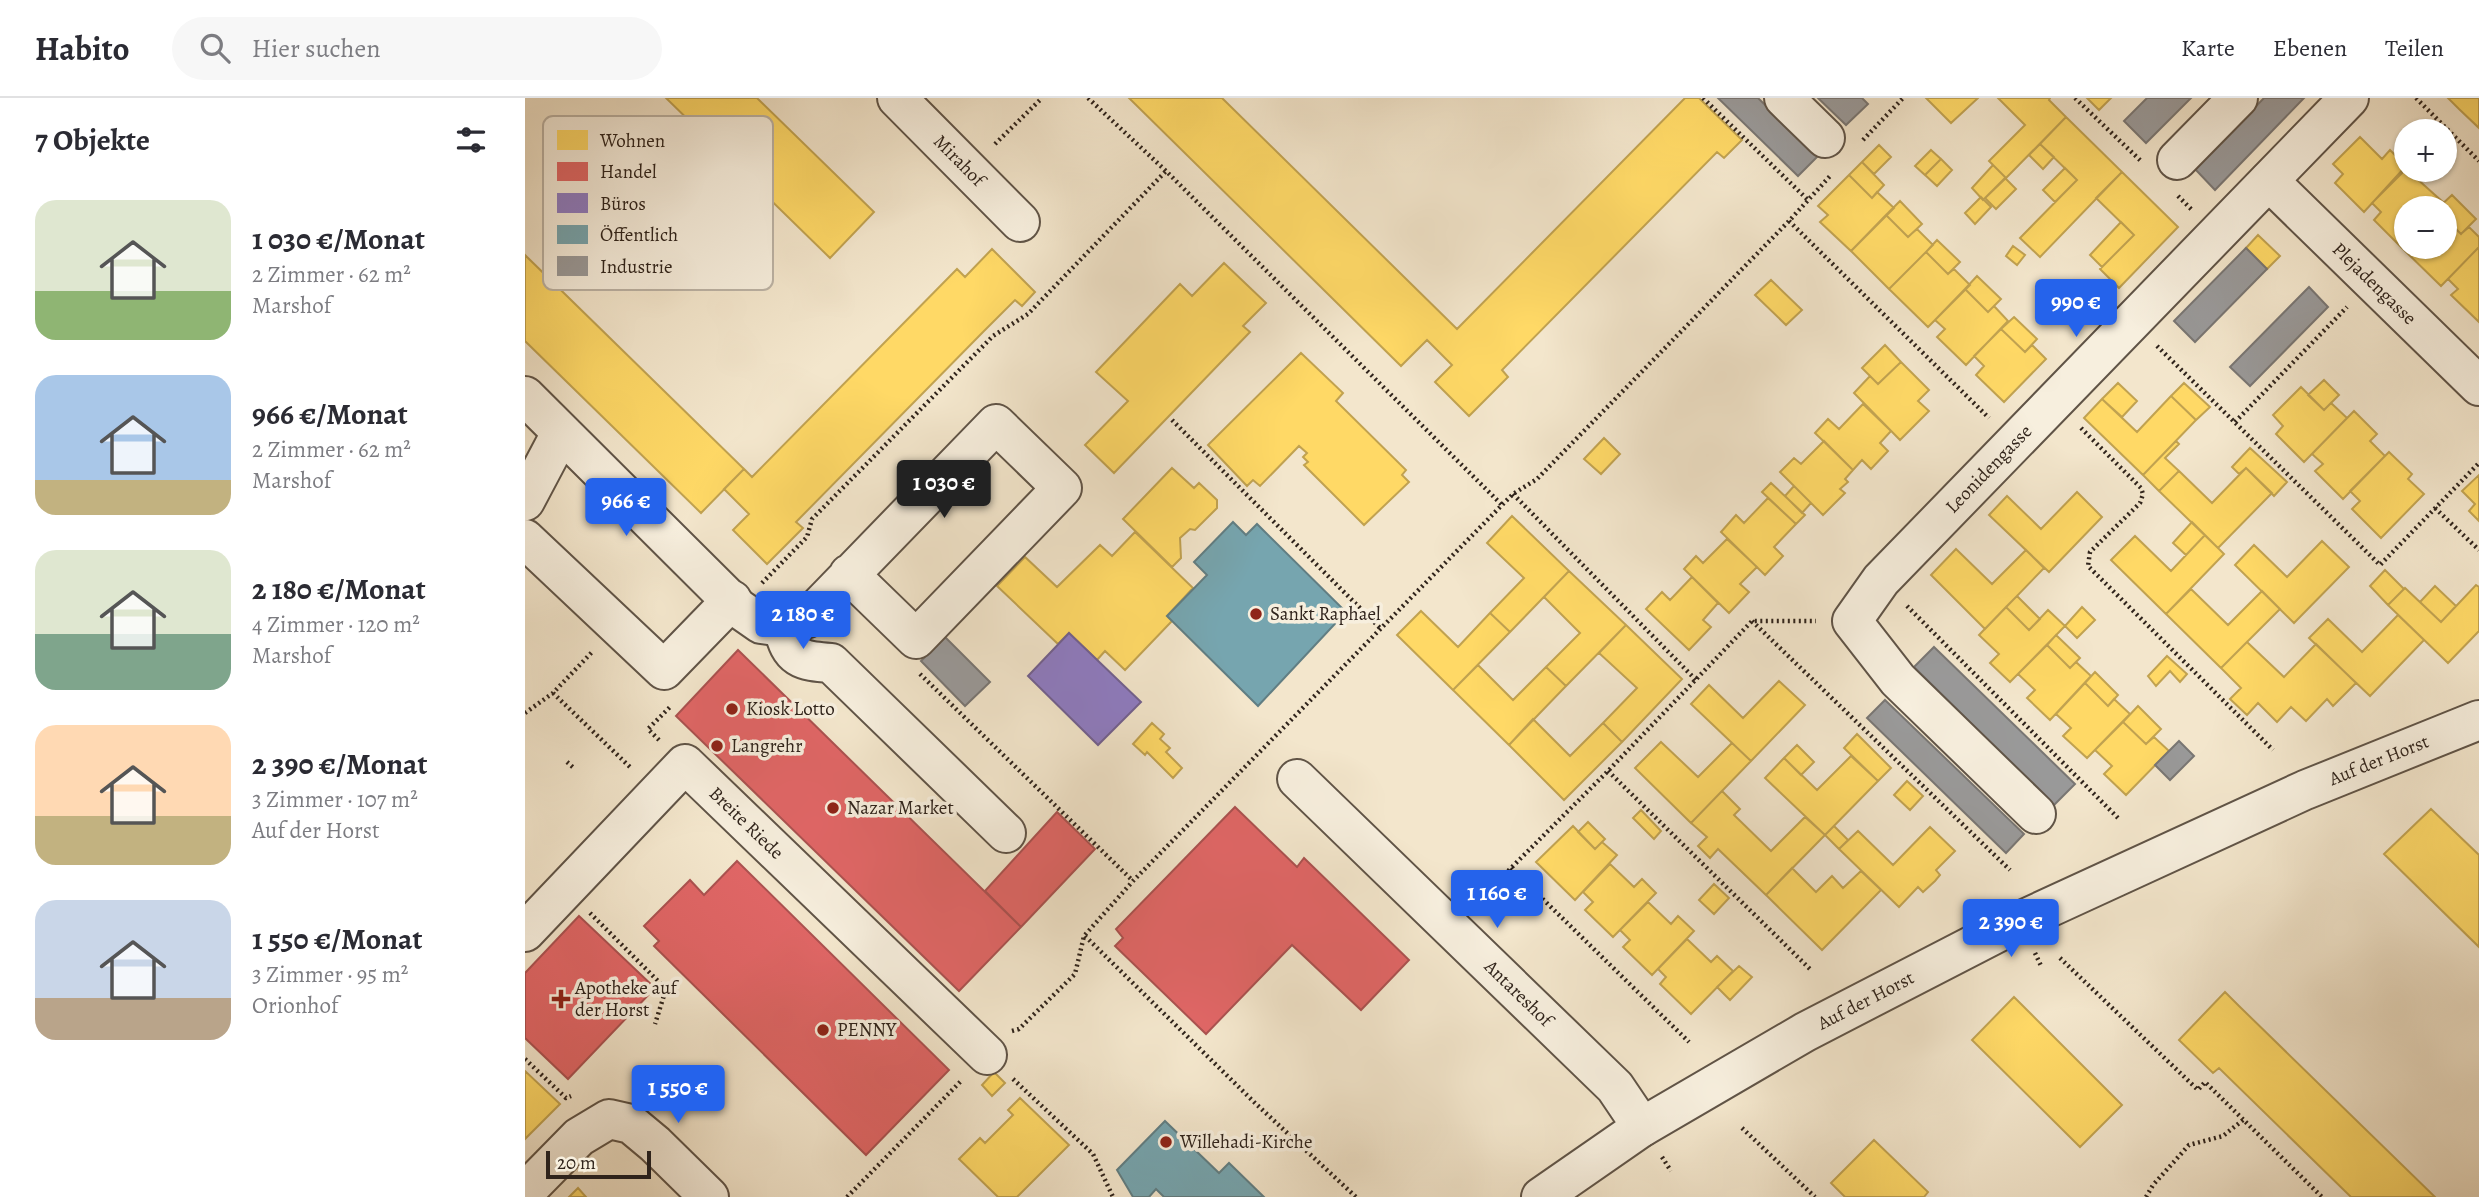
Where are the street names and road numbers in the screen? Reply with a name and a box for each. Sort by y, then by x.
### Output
street label: Mirahof [928,129,992,194]
street label: Plejadengasse [2326,237,2422,331]
street label: Leonidengasse [1940,419,2038,519]
street label: Auf der Horst [2324,728,2433,792]
street label: Breite Riede [703,781,789,865]
street label: Antareshof [1478,954,1560,1034]
street label: Auf der Horst [1812,965,1919,1037]

